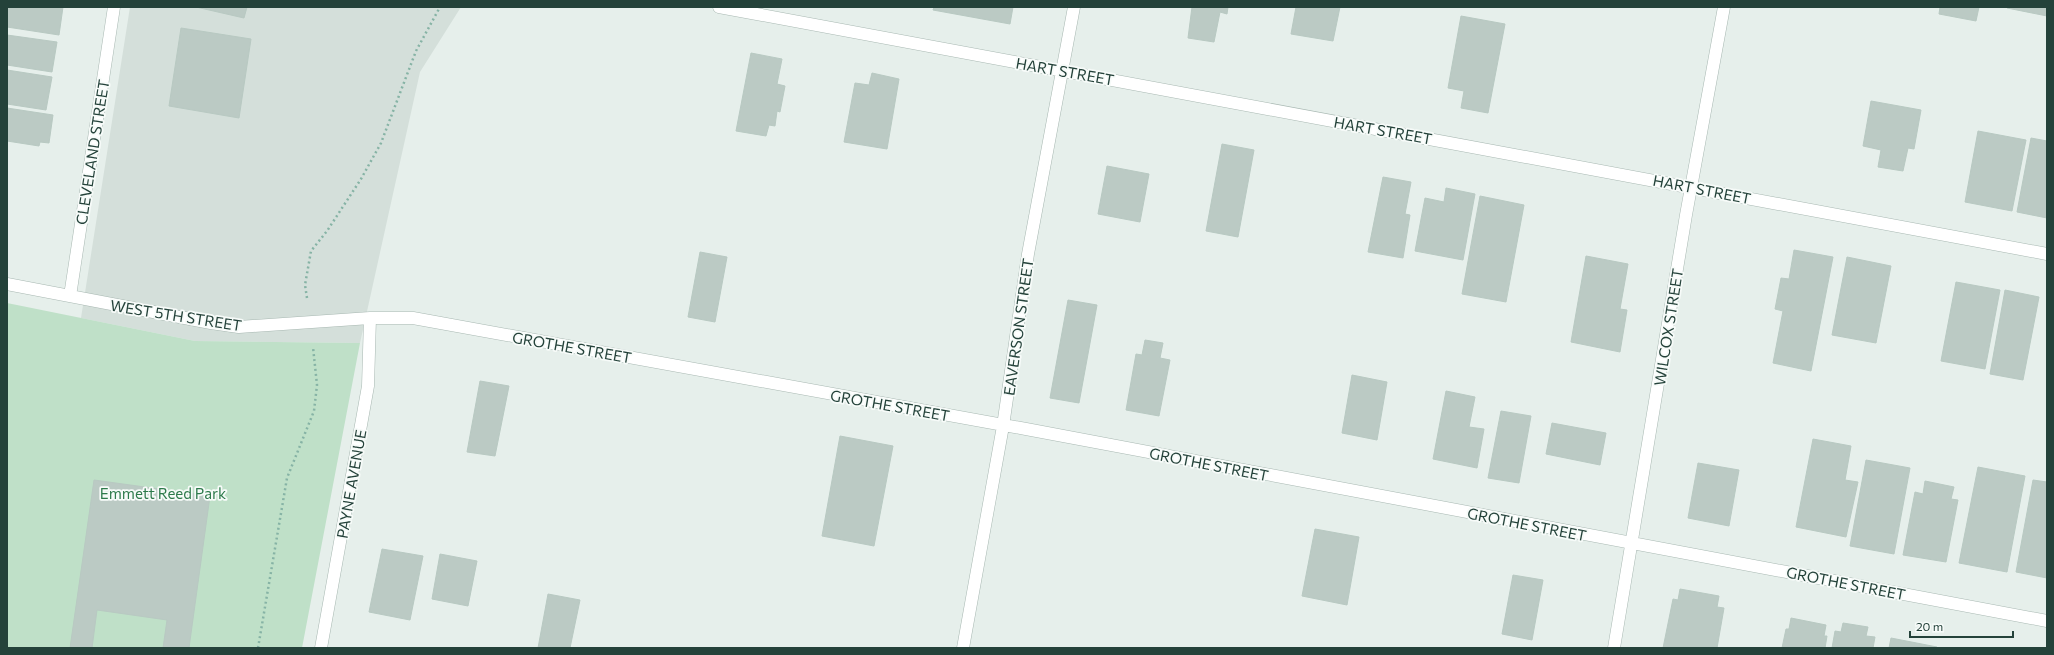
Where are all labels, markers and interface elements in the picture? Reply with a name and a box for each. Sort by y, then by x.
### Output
street label: HART STREET [1014,53,1116,89]
street label: CLEVELAND STREET [72,78,112,226]
street label: HART STREET [1332,112,1434,148]
street label: HART STREET [1651,171,1753,207]
street label: EAVERSON STREET [999,257,1037,397]
street label: WILCOX STREET [1650,267,1686,387]
street label: WEST 5TH STREET [109,296,243,334]
street label: GROTHE STREET [511,328,633,366]
street label: GROTHE STREET [829,386,951,424]
street label: PAYNE AVENUE [333,428,369,540]
street label: GROTHE STREET [1148,444,1270,484]
park label: Emmett Reed Park [100,484,226,502]
street label: GROTHE STREET [1466,504,1588,544]
street label: GROTHE STREET [1785,563,1907,603]
scale bar [1910,613,2013,639]
text: 20 m [1916,619,1943,633]

